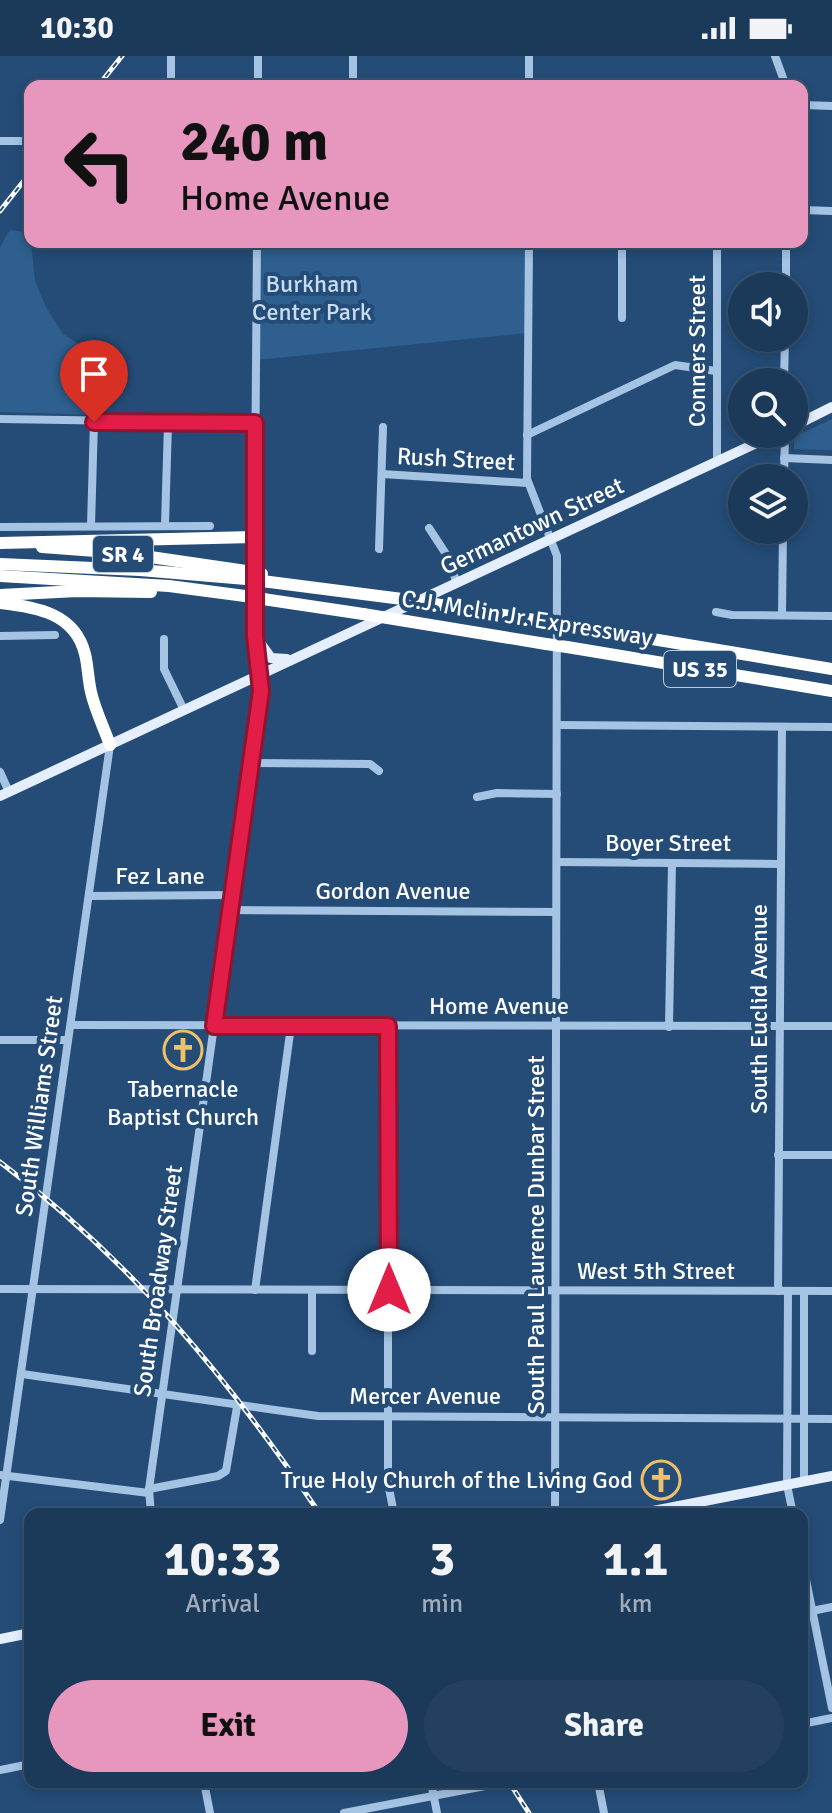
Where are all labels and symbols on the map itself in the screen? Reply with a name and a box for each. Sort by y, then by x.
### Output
park label: Burkham Center Park [252,269,372,327]
street label: Conners Street [682,275,712,427]
pin [60,340,128,422]
street label: Rush Street [396,441,516,477]
street label: Germantown Street [435,470,629,582]
road number: SR 4 [93,536,153,572]
street label: C.J. Mclin Jr. Expressway [399,583,655,653]
road number: US 35 [664,651,736,687]
street label: Boyer Street [605,828,731,858]
street label: Fez Lane [115,861,205,891]
street label: Gordon Avenue [315,876,471,906]
street label: South Euclid Avenue [744,904,774,1114]
street label: Home Avenue [429,991,569,1021]
street label: South Williams Street [9,994,69,1218]
church icon: Tabernacle Baptist Church [162,1029,204,1071]
street label: South Paul Laurence Dunbar Street [521,1055,551,1415]
place label: Tabernacle Baptist Church [107,1074,259,1132]
street label: South Broadway Street [127,1163,189,1399]
position arrow [347,1248,431,1332]
street label: West 5th Street [577,1256,735,1286]
street label: Mercer Avenue [349,1381,501,1411]
church icon: True Holy Church of the Living God [640,1459,682,1501]
place label: True Holy Church of the Living God [281,1465,633,1495]

